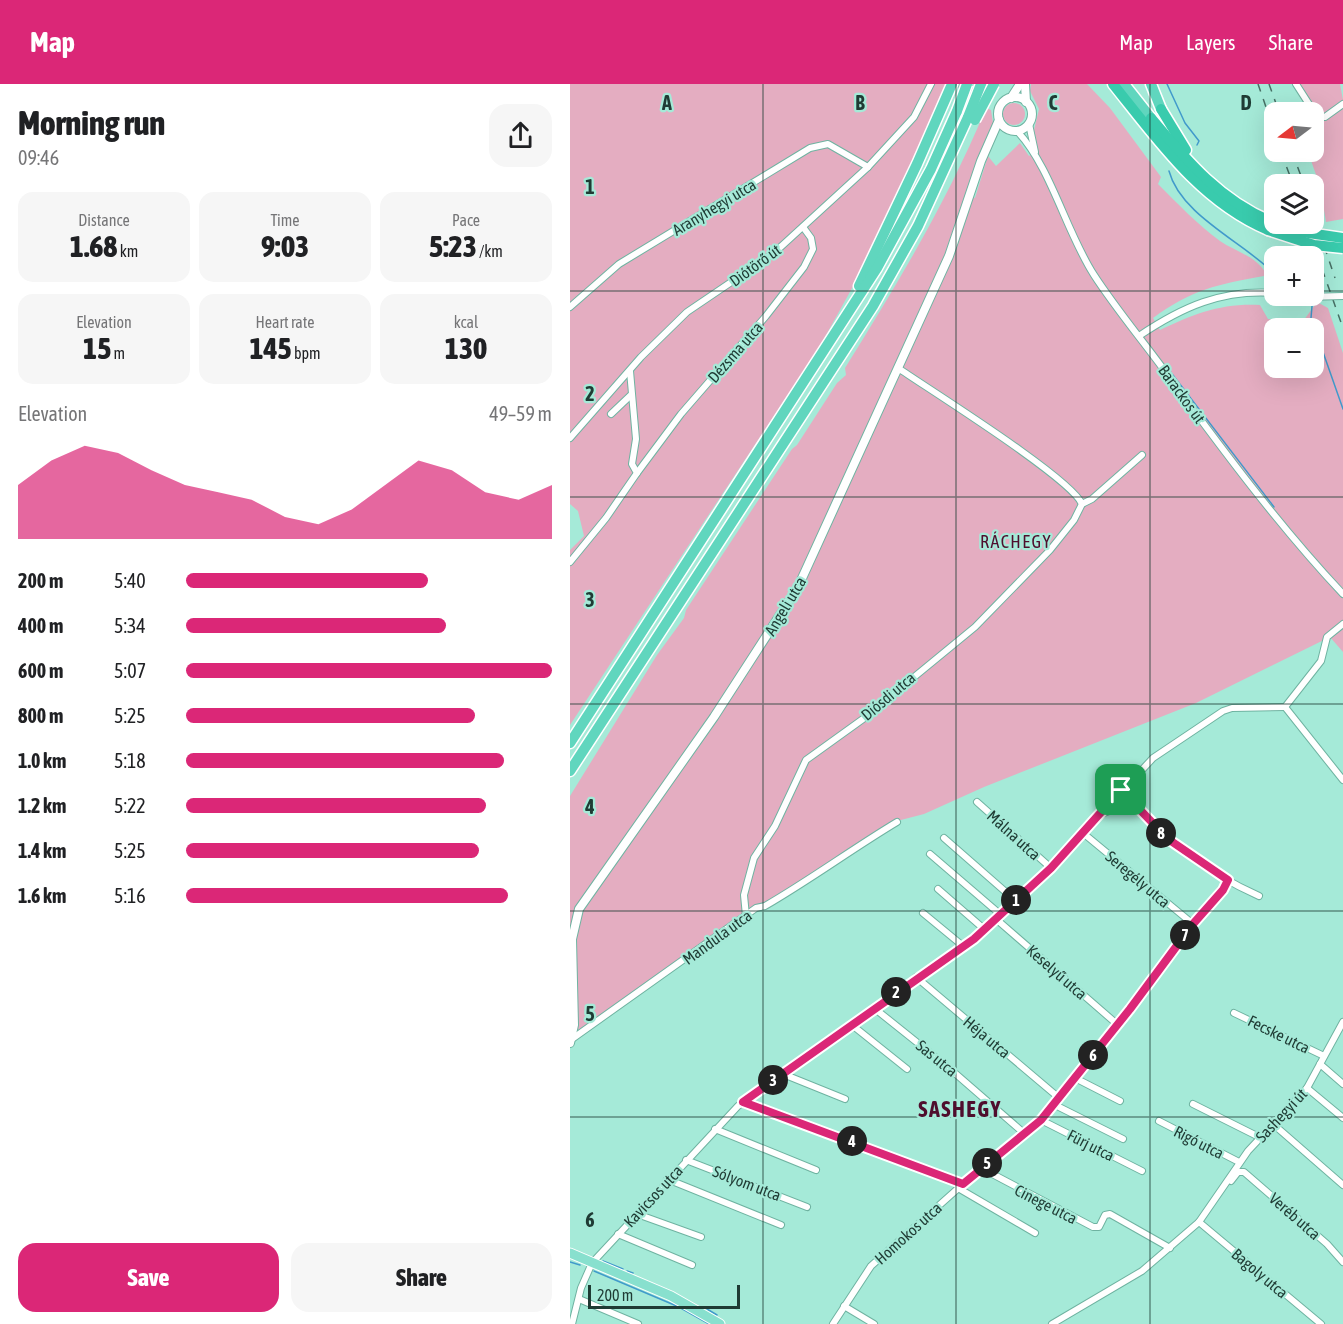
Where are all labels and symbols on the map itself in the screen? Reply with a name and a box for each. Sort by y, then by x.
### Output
text: A [661,91,672,114]
text: B [855,91,865,114]
text: C [1049,91,1058,114]
text: D [1240,91,1252,114]
north arrow [1264,102,1324,162]
text: 1 [585,175,595,198]
street label: Aranyhegyi utca [669,175,759,240]
street label: Diótörő út [726,240,784,290]
street label: Dézsma utca [704,318,766,386]
street label: Barackos út [1155,362,1209,427]
text: 2 [585,382,595,405]
district label: RÁCHEGY [980,531,1052,552]
street label: Angeli utca [761,573,810,639]
text: 3 [585,588,595,611]
street label: Diósdi utca [857,668,919,724]
pin [1095,764,1146,815]
text: 4 [584,795,595,818]
street label: Málna utca [984,806,1044,864]
pin: 8 [1146,818,1176,848]
street label: Seregély utca [1102,847,1174,912]
pin: 1 [1001,885,1031,915]
street label: Mandula utca [679,906,755,968]
pin: 7 [1170,920,1200,950]
street label: Keselyű utca [1023,941,1091,1004]
pin: 2 [881,977,911,1007]
text: 5 [585,1002,595,1025]
street label: Fecske utca [1245,1011,1313,1057]
street label: Héja utca [959,1012,1014,1062]
street label: Sas utca [913,1036,961,1080]
pin: 6 [1078,1040,1108,1070]
pin: 3 [758,1065,788,1095]
street label: Sashegyi út [1252,1084,1311,1146]
district label: SASHEGY [918,1096,1002,1122]
street label: Rigó utca [1171,1122,1227,1163]
pin: 4 [837,1126,867,1156]
street label: Fürj utca [1064,1126,1117,1165]
pin: 5 [972,1148,1002,1178]
street label: Kavicsos utca [620,1161,686,1231]
street label: Sólyom utca [710,1162,784,1205]
street label: Cinege utca [1011,1181,1080,1228]
street label: Veréb utca [1266,1189,1324,1243]
street label: Homokos utca [871,1198,945,1268]
text: 6 [585,1208,595,1231]
street label: Bagoly utca [1228,1244,1292,1302]
scale bar [588,1282,740,1310]

